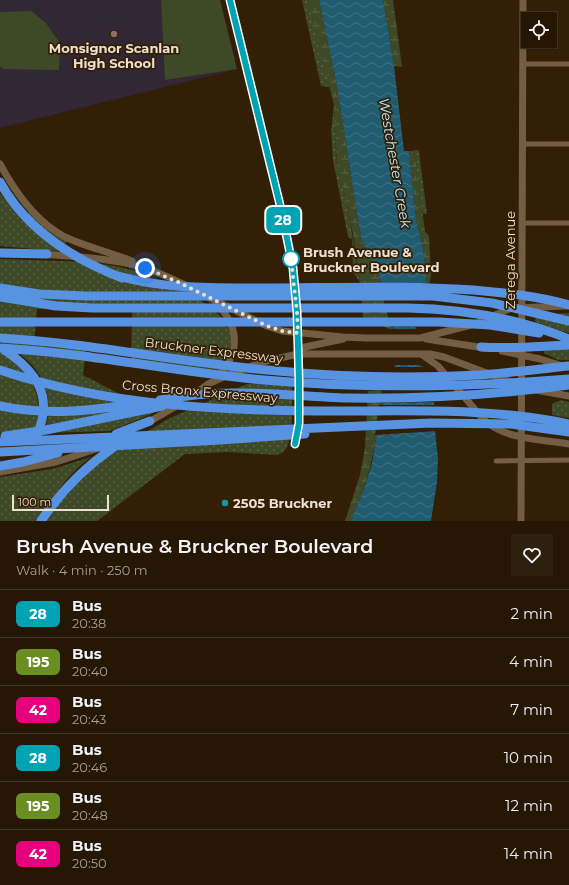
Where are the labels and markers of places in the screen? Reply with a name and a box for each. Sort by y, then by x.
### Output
marker: Monsignor Scanlan High School [109,29,119,39]
place label: Monsignor Scanlan High School [49,40,179,71]
place label: Brush Avenue & Bruckner Boulevard [303,244,439,275]
marker: Brush Avenue & Bruckner Boulevard [282,250,300,268]
place label: 2505 Bruckner [233,495,332,511]
marker: 2505 Bruckner [220,498,230,508]

